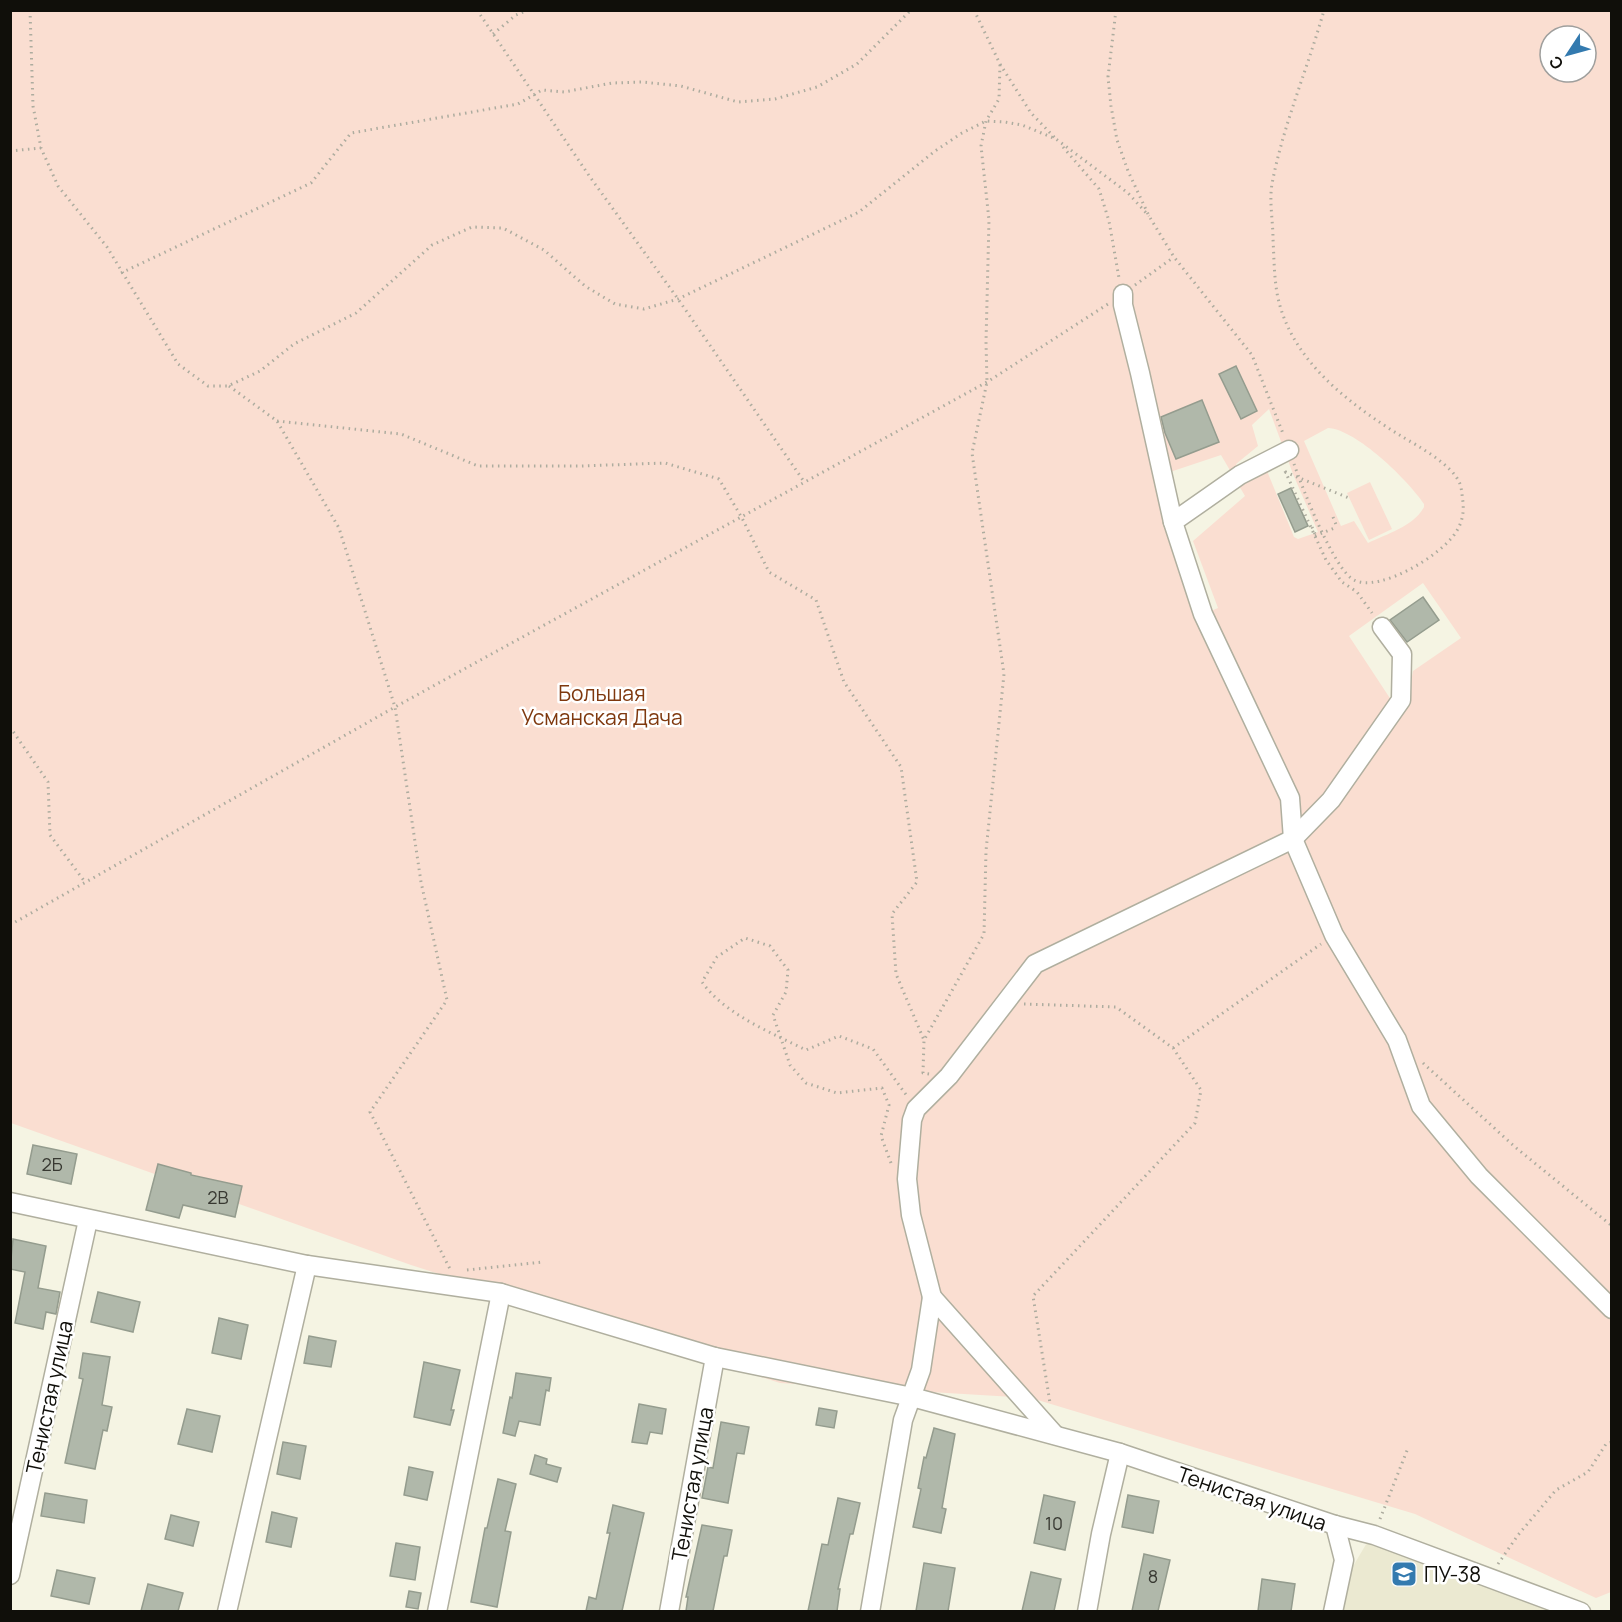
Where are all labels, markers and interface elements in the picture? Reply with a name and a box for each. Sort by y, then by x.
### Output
north arrow [1538,24,1598,84]
text: С [1543,51,1568,74]
park label: Большая Усманская Дача [521,679,683,731]
house number: 2Б [41,1152,63,1176]
house number: 2В [207,1185,229,1209]
street label: Тенистая улица [19,1318,79,1476]
street label: Тенистая улица [665,1405,719,1563]
street label: Тенистая улица [1174,1459,1330,1537]
house number: 10 [1045,1511,1063,1535]
school or university icon: ПУ-38 [1389,1559,1419,1589]
place label: ПУ-38 [1424,1560,1481,1588]
house number: 8 [1148,1564,1158,1588]

